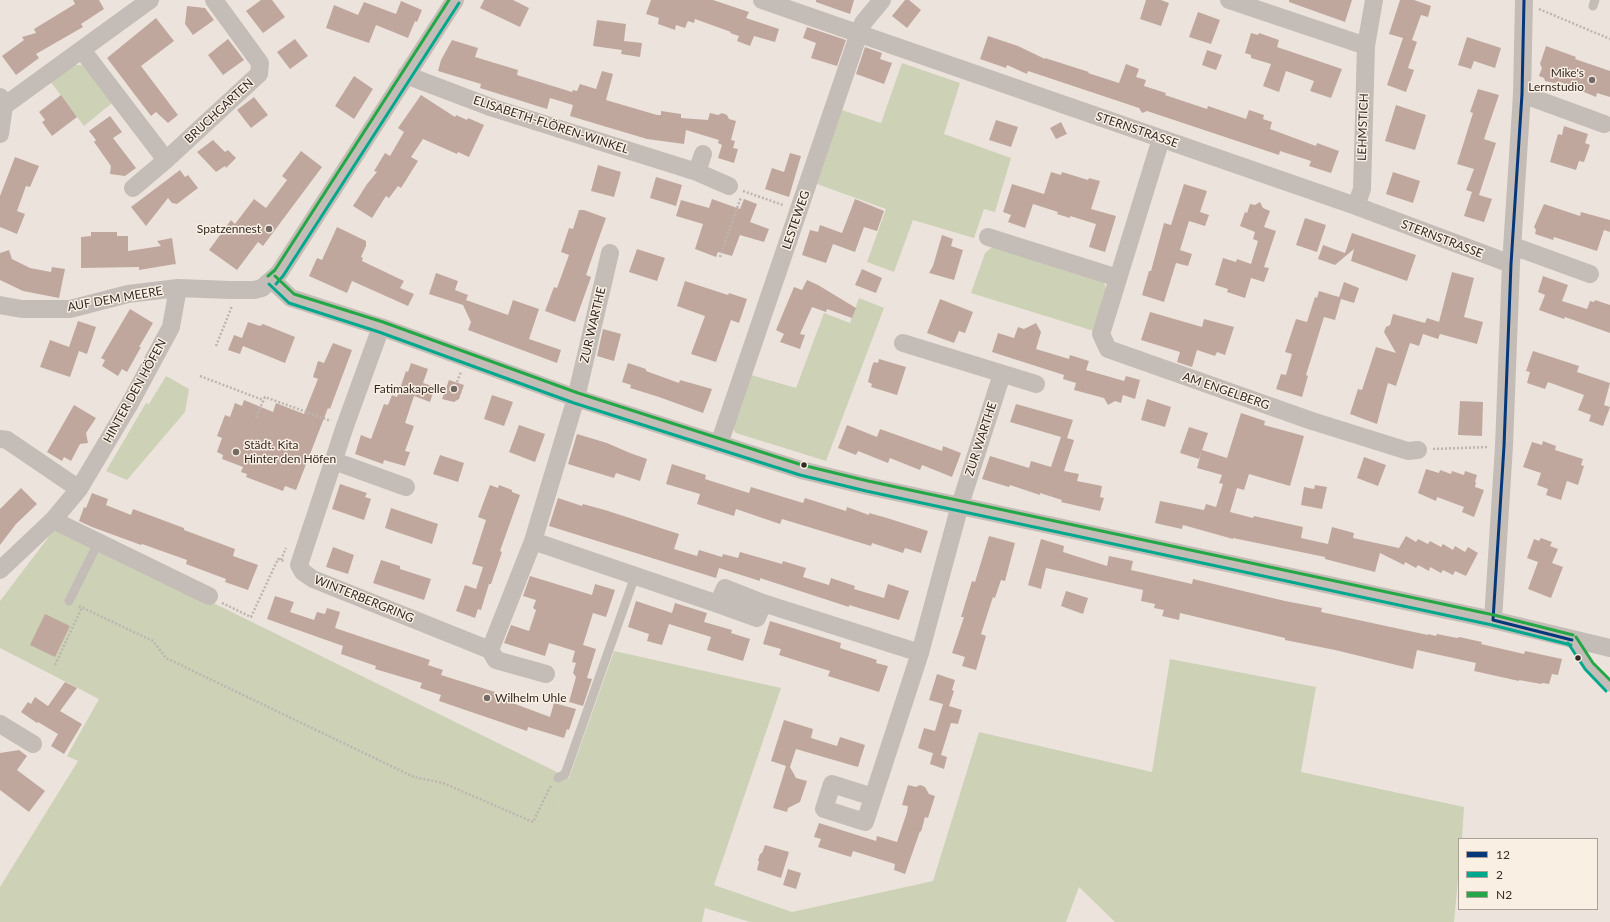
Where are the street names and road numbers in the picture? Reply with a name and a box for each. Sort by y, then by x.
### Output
street label: BRUCHGARTEN [182,76,256,146]
street label: ELISABETH-FLÖREN-WINKEL [472,93,630,157]
street label: LEHMSTICH [1355,93,1371,161]
street label: STERNSTRASSE [1094,109,1180,151]
street label: LESTEWEG [779,189,813,251]
street label: STERNSTRASSE [1399,217,1485,261]
street label: AUF DEM MEERE [66,284,164,314]
street label: ZUR WARTHE [577,286,609,364]
street label: HINTER DEN HÖFEN [101,337,169,445]
street label: AM ENGELBERG [1181,369,1271,413]
street label: ZUR WARTHE [962,400,1000,478]
street label: WINTERBERGRING [312,572,416,626]

